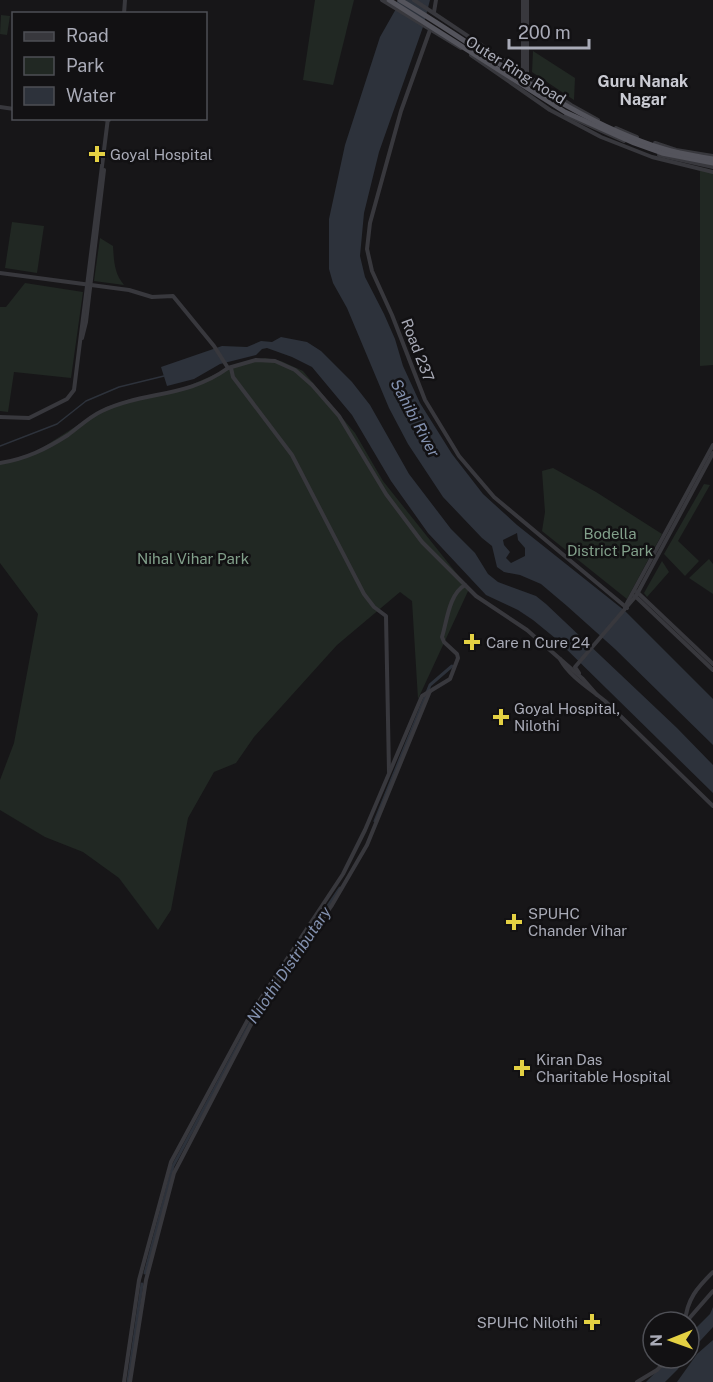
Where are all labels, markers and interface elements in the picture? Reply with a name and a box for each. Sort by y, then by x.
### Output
legend [12,12,207,120]
scale bar [509,12,588,50]
text: 200 m [518,22,571,43]
text: Road [66,25,109,46]
street label: Outer Ring Road [463,32,569,108]
text: Park [66,55,104,76]
district label: Guru Nanak Nagar [598,72,688,109]
text: Water [66,85,116,106]
marker: Goyal Hospital [88,145,106,163]
place label: Goyal Hospital [110,146,212,163]
street label: Road 237 [398,316,438,384]
water label: Sahibi River [387,376,444,461]
park label: Bodella District Park [567,525,653,559]
park label: Nihal Vihar Park [137,550,249,567]
marker: Care n Cure 24 [463,633,481,651]
place label: Care n Cure 24 [486,634,590,651]
place label: Goyal Hospital, Nilothi [514,700,620,734]
marker: Goyal Hospital, Nilothi [492,708,510,726]
water label: Nilothi Distributary [243,902,336,1027]
place label: SPUHC Chander Vihar [528,905,627,939]
marker: SPUHC Chander Vihar [505,913,523,931]
place label: Kiran Das Charitable Hospital [536,1051,671,1085]
marker: Kiran Das Charitable Hospital [513,1059,531,1077]
north arrow [641,1310,701,1370]
marker: SPUHC Nilothi [583,1313,601,1331]
place label: SPUHC Nilothi [477,1314,578,1331]
text: N [647,1334,666,1347]

